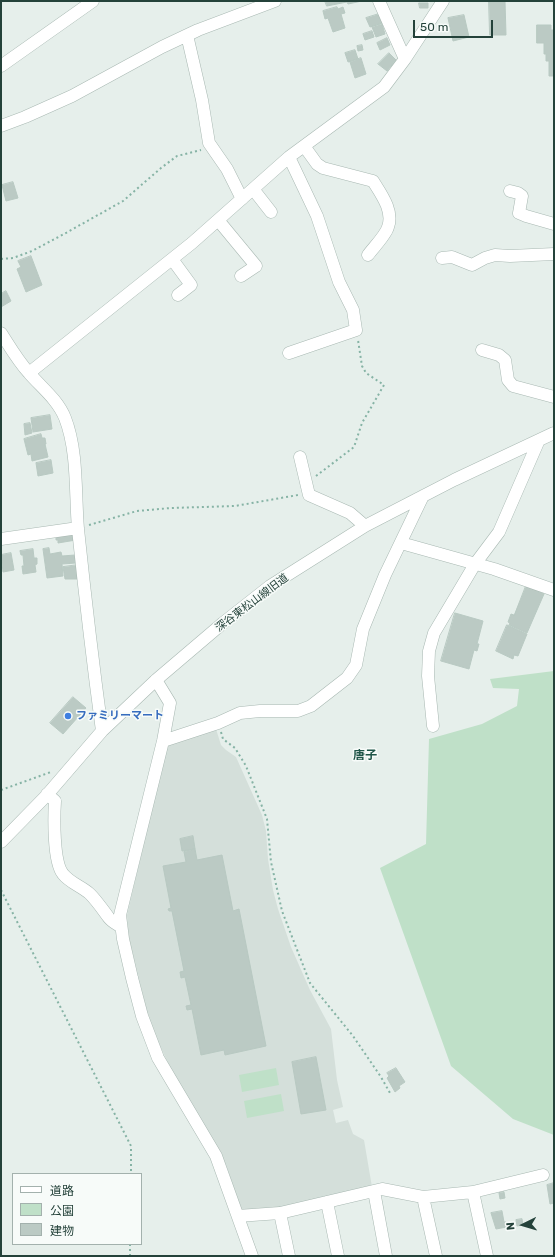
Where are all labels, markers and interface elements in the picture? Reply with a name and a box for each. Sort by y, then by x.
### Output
scale bar [415,12,495,38]
text: 50 m [420,20,448,34]
street label: 深谷東松山線旧道 [213,571,291,635]
place label: ファミリーマート [76,709,164,723]
marker: ファミリーマート [63,711,73,721]
district label: 唐子 [353,749,377,763]
legend [12,1173,142,1245]
text: 道路 [50,1184,74,1198]
text: 公園 [50,1204,74,1218]
north arrow [503,1205,543,1245]
text: N [504,1222,517,1231]
text: 建物 [50,1224,74,1238]

